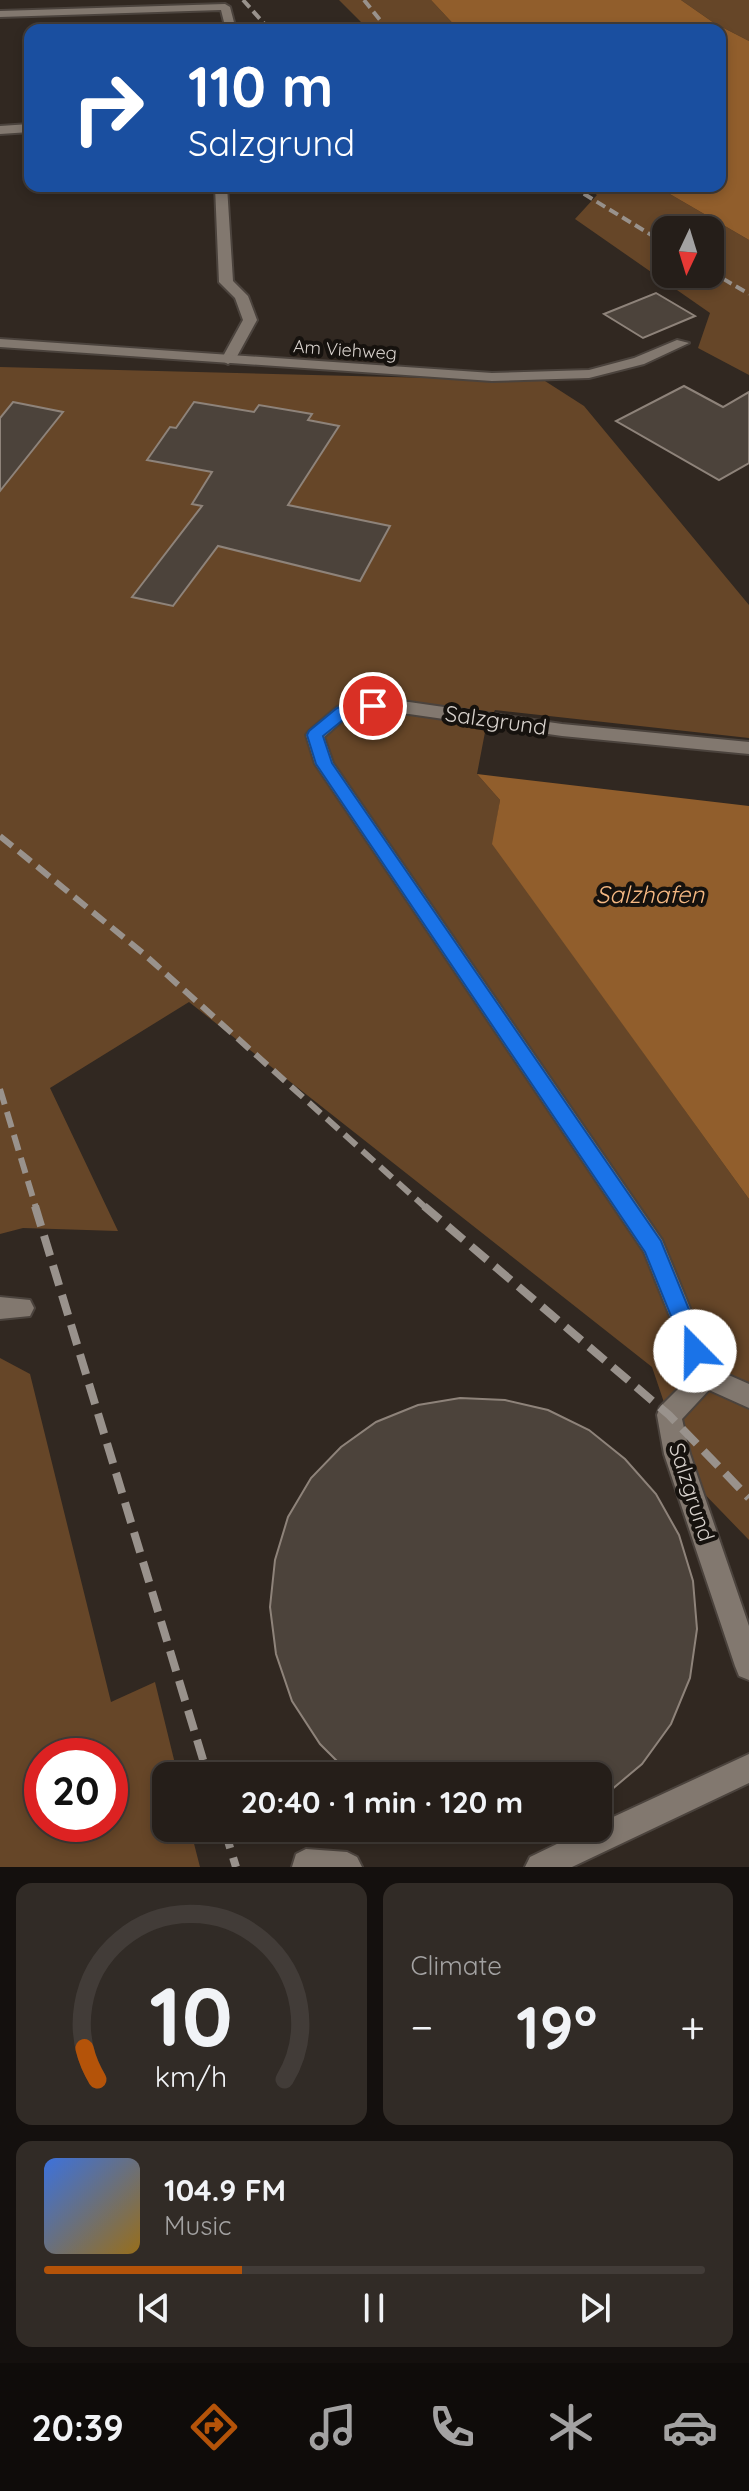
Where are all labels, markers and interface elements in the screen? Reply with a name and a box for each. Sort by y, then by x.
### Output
text: 110 m [188,51,333,121]
icon: right [56,56,160,160]
text: Salzgrund [188,120,355,165]
north arrow [652,216,724,288]
map controls [652,216,724,288]
street label: Am Viehweg [292,334,398,365]
pin [339,672,407,740]
icon: arrive [351,684,395,728]
street label: Salzgrund [444,699,548,741]
water label: Salzhafen [596,879,705,909]
position arrow [653,1309,737,1393]
street label: Salzgrund [663,1439,721,1545]
speed limit sign: 20 [24,1738,128,1842]
text: 20:40 · 1 min · 120 m [241,1783,523,1821]
text: Climate [411,1949,502,1982]
text: 10 [150,1963,233,2067]
text: 19° [516,1989,597,2064]
text: − [411,1999,433,2054]
text: + [680,1999,705,2054]
text: km/h [155,2058,228,2094]
text: 104.9 FM [164,2171,286,2209]
text: Music [164,2209,232,2242]
icon: previous [132,2286,176,2330]
icon: pause [352,2286,396,2330]
icon: next [573,2286,617,2330]
icon: directions [186,2399,242,2455]
icon: music [305,2399,361,2455]
icon: phone [424,2399,480,2455]
icon: climate [543,2399,599,2455]
icon: car [662,2399,718,2455]
text: 20:39 [31,2405,124,2450]

